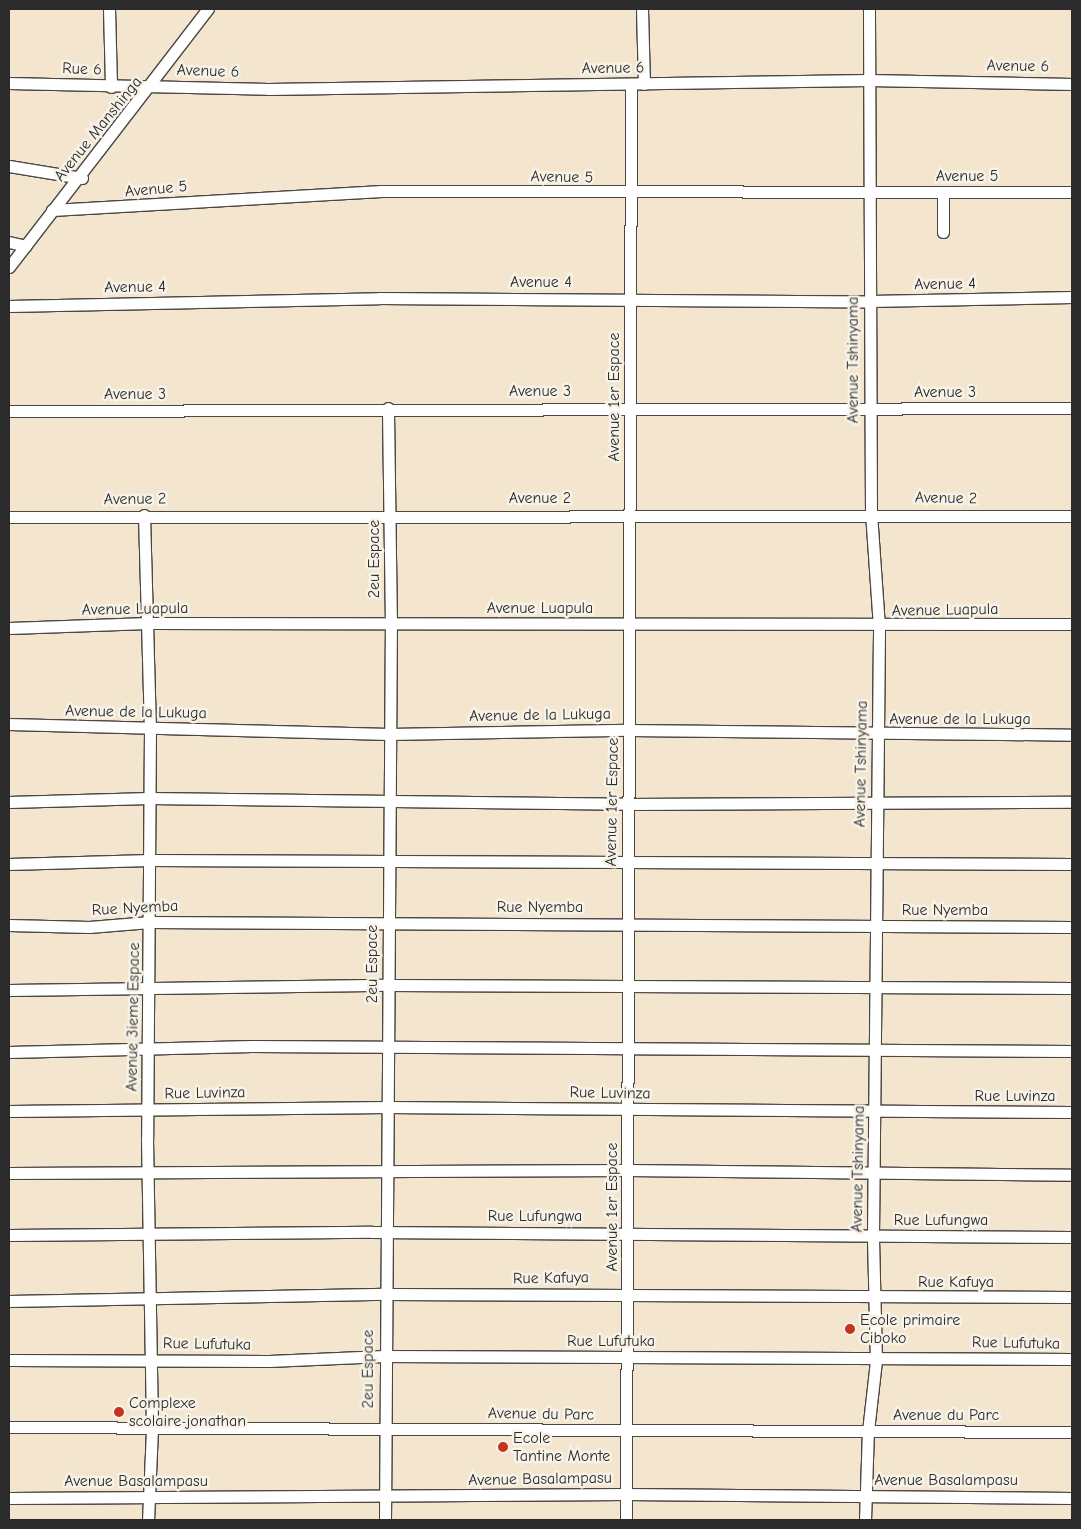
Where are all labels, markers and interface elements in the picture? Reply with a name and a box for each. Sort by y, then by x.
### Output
street label: Avenue 6 [986,56,1050,76]
street label: Avenue 6 [581,58,645,78]
street label: Rue 6 [62,59,102,79]
street label: Avenue 6 [176,60,240,82]
street label: Avenue Manshinga [50,73,146,185]
street label: Avenue 5 [936,166,998,186]
street label: Avenue 5 [530,167,594,187]
street label: Avenue 5 [124,177,188,201]
street label: Avenue 4 [510,272,572,292]
street label: Avenue 4 [914,274,976,294]
street label: Avenue 4 [104,277,166,297]
street label: Avenue Tshinyama [843,297,863,423]
street label: Avenue 1er Espace [604,333,624,461]
street label: Avenue 3 [509,381,571,401]
street label: Avenue 3 [914,382,976,402]
street label: Avenue 3 [104,384,166,404]
street label: Avenue 2 [509,488,571,508]
street label: Avenue 2 [915,488,977,508]
street label: Avenue 2 [104,489,166,509]
street label: 2eu Espace [364,520,384,598]
street label: Avenue Luapula [81,598,189,620]
street label: Avenue Luapula [487,598,593,618]
street label: Avenue Luapula [891,599,999,621]
street label: Avenue Tshinyama [850,700,872,828]
street label: Avenue de la Lukuga [65,701,207,723]
street label: Avenue de la Lukuga [469,704,611,726]
street label: Avenue de la Lukuga [889,709,1031,729]
street label: Avenue 1er Espace [601,737,623,867]
street label: Rue Nyemba [91,896,179,920]
street label: Rue Nyemba [497,897,583,917]
street label: Rue Nyemba [902,900,988,920]
street label: 2eu Espace [362,925,382,1003]
street label: Avenue 3ieme Espace [122,942,144,1092]
street label: Rue Luvinza [164,1083,246,1103]
street label: Rue Luvinza [569,1083,651,1103]
street label: Rue Luvinza [974,1086,1056,1106]
street label: Avenue Tshinyama [847,1105,869,1233]
street label: Avenue 1er Espace [602,1143,622,1271]
street label: Rue Lufungwa [488,1206,582,1226]
street label: Rue Lufungwa [894,1210,988,1230]
street label: Rue Kafuya [513,1268,589,1288]
street label: Rue Kafuya [918,1272,994,1292]
place label: Ecole primaire Ciboko [860,1310,960,1348]
marker: Ecole primaire Ciboko [844,1323,856,1335]
street label: 2eu Espace [358,1330,378,1408]
street label: Rue Lufutuka [567,1331,655,1351]
street label: Rue Lufutuka [972,1333,1060,1353]
street label: Rue Lufutuka [163,1334,251,1354]
place label: Complexe scolaire jonathan [129,1393,246,1431]
street label: Avenue du Parc [488,1403,594,1425]
street label: Avenue du Parc [893,1405,999,1425]
marker: Complexe scolaire jonathan [113,1406,125,1418]
place label: Ecole Tantine Monte [513,1428,610,1466]
marker: Ecole Tantine Monte [497,1441,509,1453]
street label: Avenue Basalampasu [468,1468,612,1490]
street label: Avenue Basalampasu [874,1470,1018,1490]
street label: Avenue Basalampasu [64,1471,208,1491]

